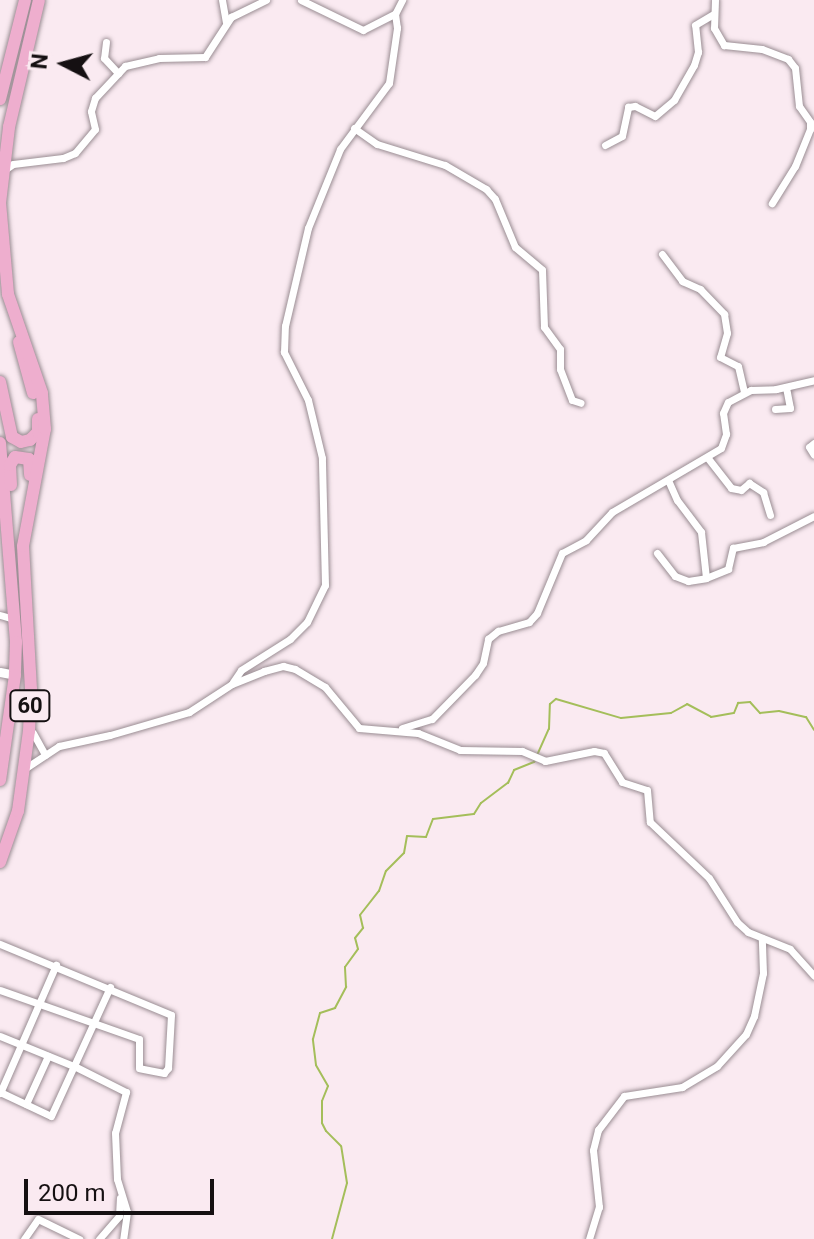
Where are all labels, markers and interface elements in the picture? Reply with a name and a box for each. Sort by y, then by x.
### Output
north arrow [24,24,104,104]
text: N [26,52,53,70]
road number: 60 [8,688,52,724]
scale bar [28,1163,218,1213]
text: 200 m [38,1179,105,1207]

